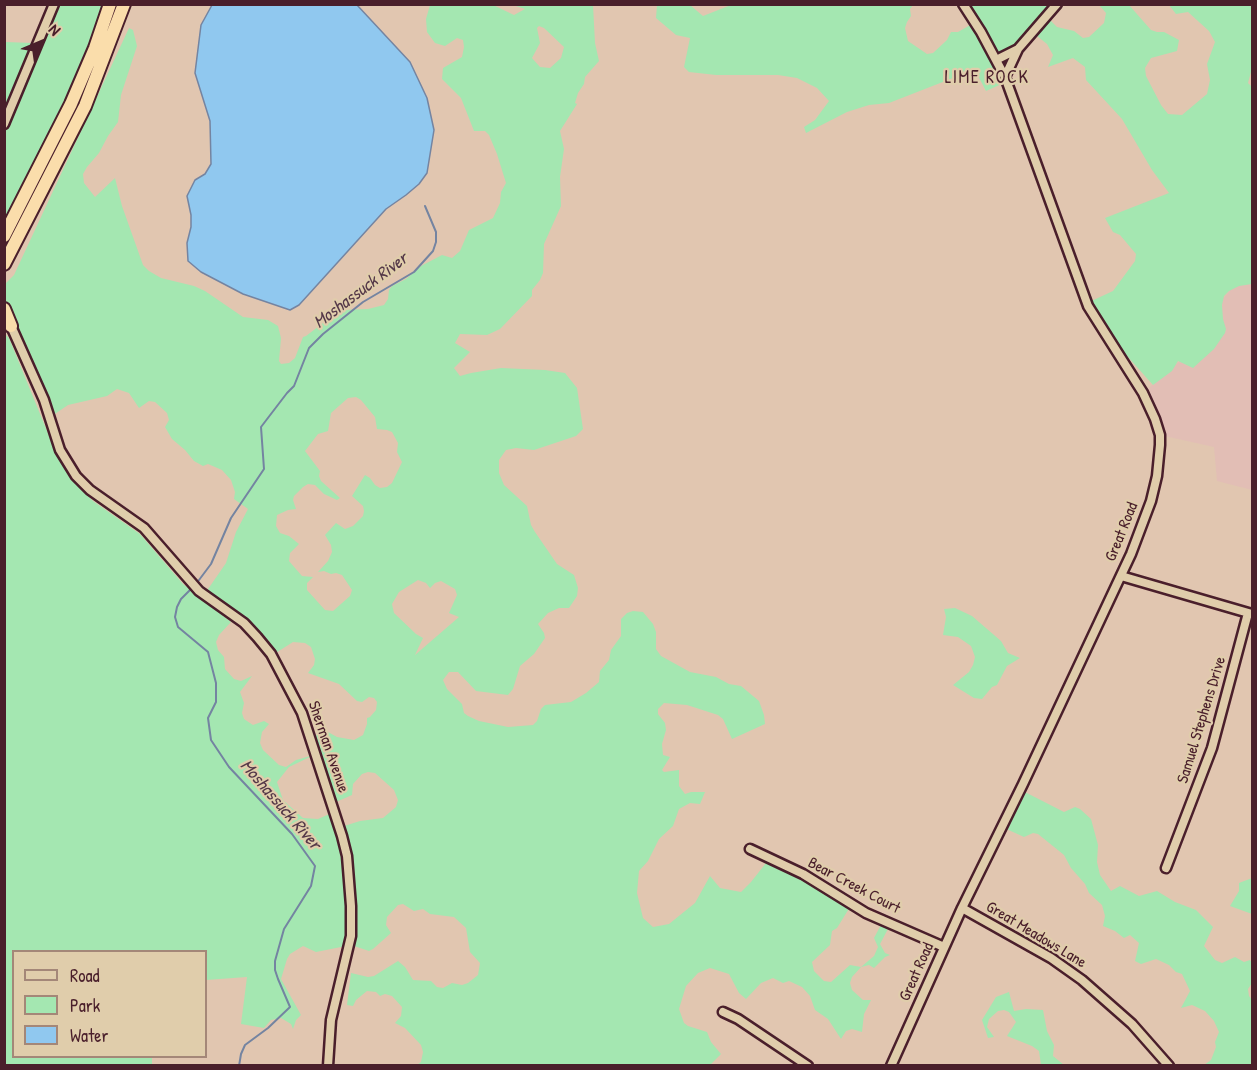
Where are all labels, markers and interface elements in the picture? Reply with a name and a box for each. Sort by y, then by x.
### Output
north arrow [12,12,72,72]
text: N [44,19,66,40]
district label: LIME ROCK [945,67,1029,89]
water label: Moshassuck River [310,248,412,334]
street label: Great Road [1102,500,1142,564]
street label: Samuel Stephens Drive [1174,654,1230,786]
street label: Sherman Avenue [303,699,353,795]
water label: Moshassuck River [235,755,325,855]
street label: Bear Creek Court [805,854,903,918]
street label: Great Meadows Lane [982,898,1090,972]
street label: Great Road [896,940,938,1004]
legend [12,950,207,1058]
text: Road [70,963,100,988]
text: Park [70,993,100,1018]
text: Water [70,1023,108,1048]

